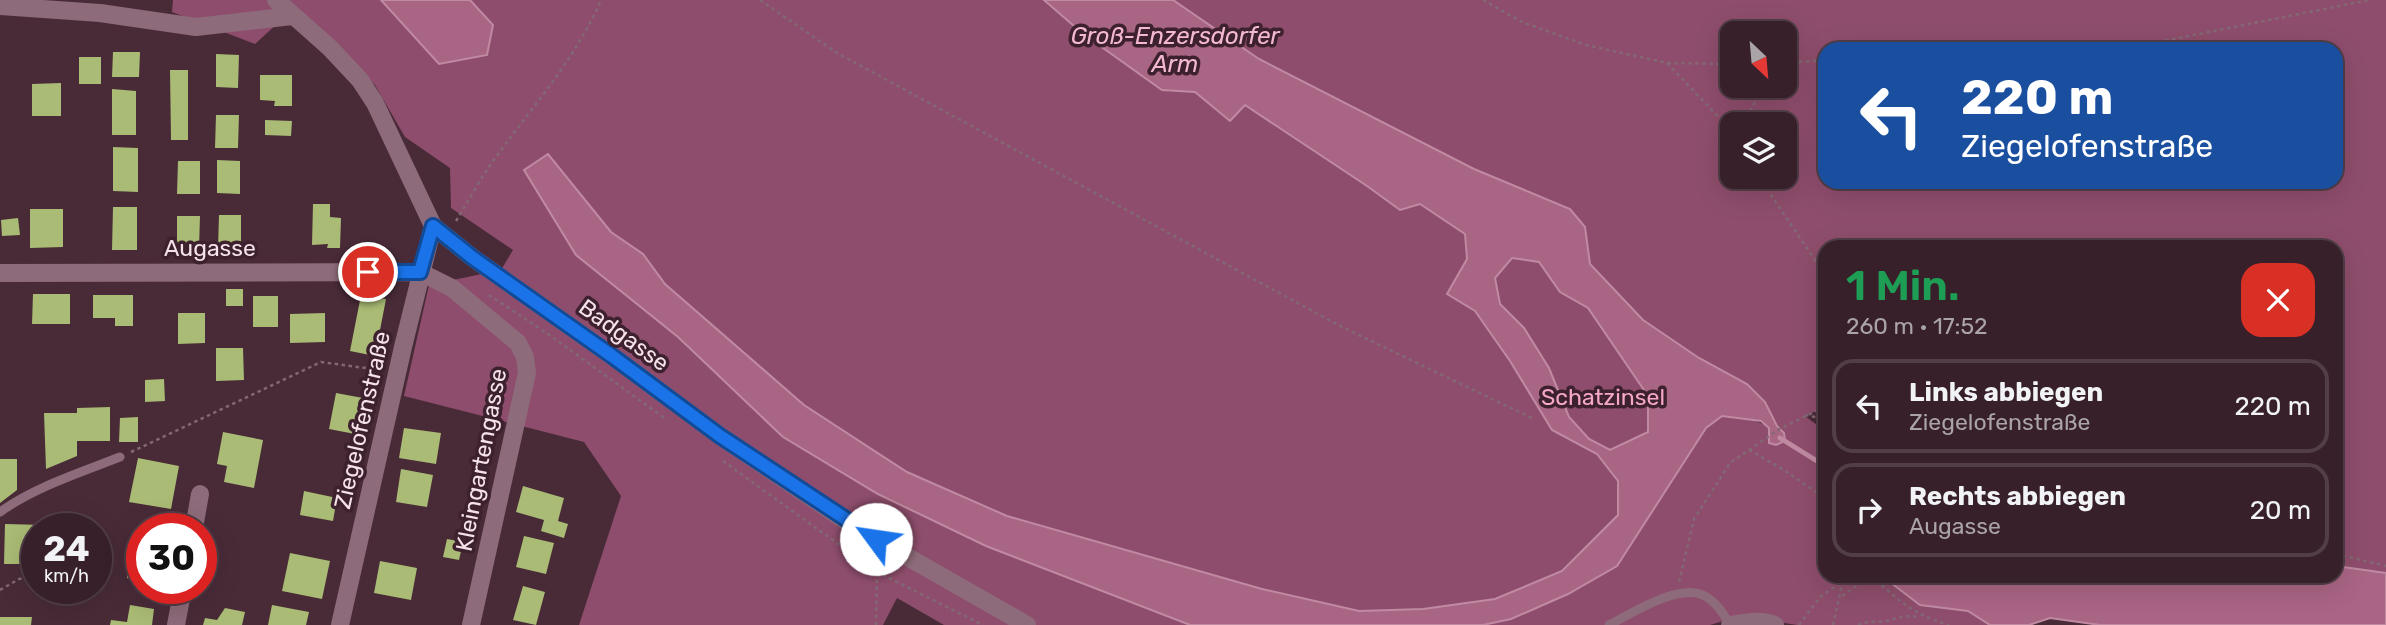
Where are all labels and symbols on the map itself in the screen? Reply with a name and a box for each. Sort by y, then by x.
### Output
north arrow [1720,21,1797,98]
water label: Groß-Enzersdorfer Arm [1070,22,1280,78]
street label: Augasse [164,234,256,262]
pin [338,242,398,302]
street label: Badgasse [573,293,675,377]
street label: Ziegelofenstraße [328,329,396,511]
street label: Kleingartengasse [450,366,512,554]
park label: Schatzinsel [1541,383,1665,411]
position arrow [839,502,913,576]
speed limit sign: 30 [126,513,217,604]

